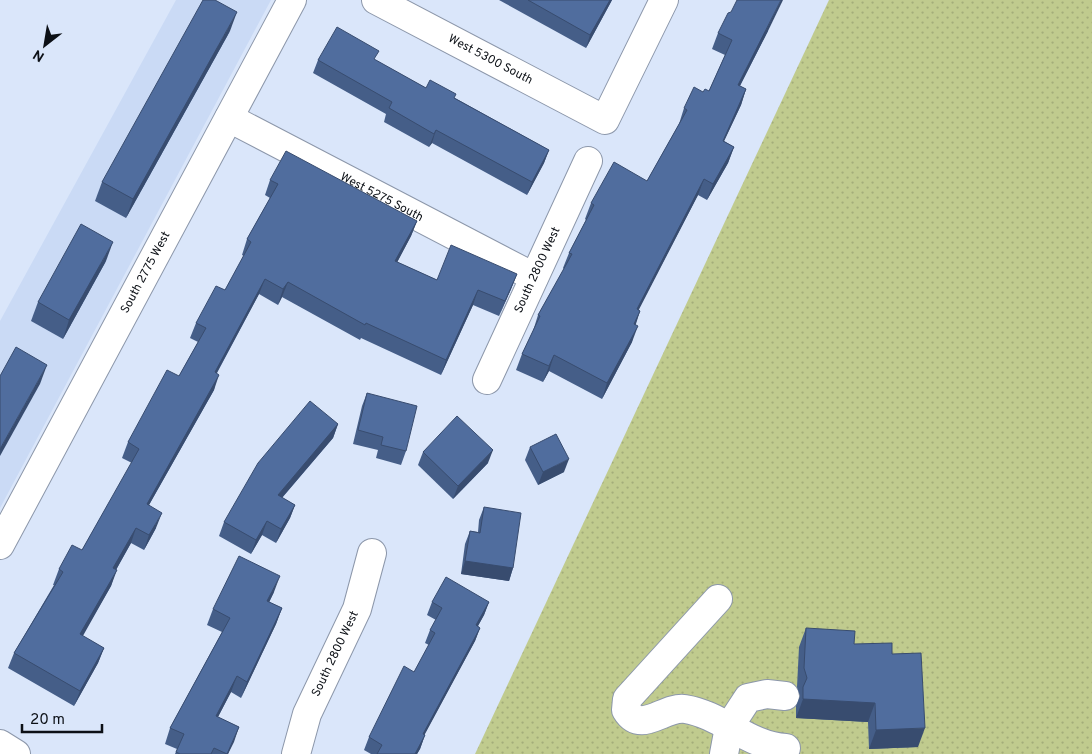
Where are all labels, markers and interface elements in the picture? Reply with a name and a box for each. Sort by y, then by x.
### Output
north arrow [20,20,70,70]
street label: West 5300 South [445,31,535,89]
text: N [30,45,48,65]
street label: West 5275 South [337,169,426,226]
street label: South 2800 West [511,225,564,316]
street label: South 2775 West [117,229,174,316]
street label: South 2800 West [308,608,363,699]
scale bar [22,702,102,734]
text: 20 m [30,711,65,730]

